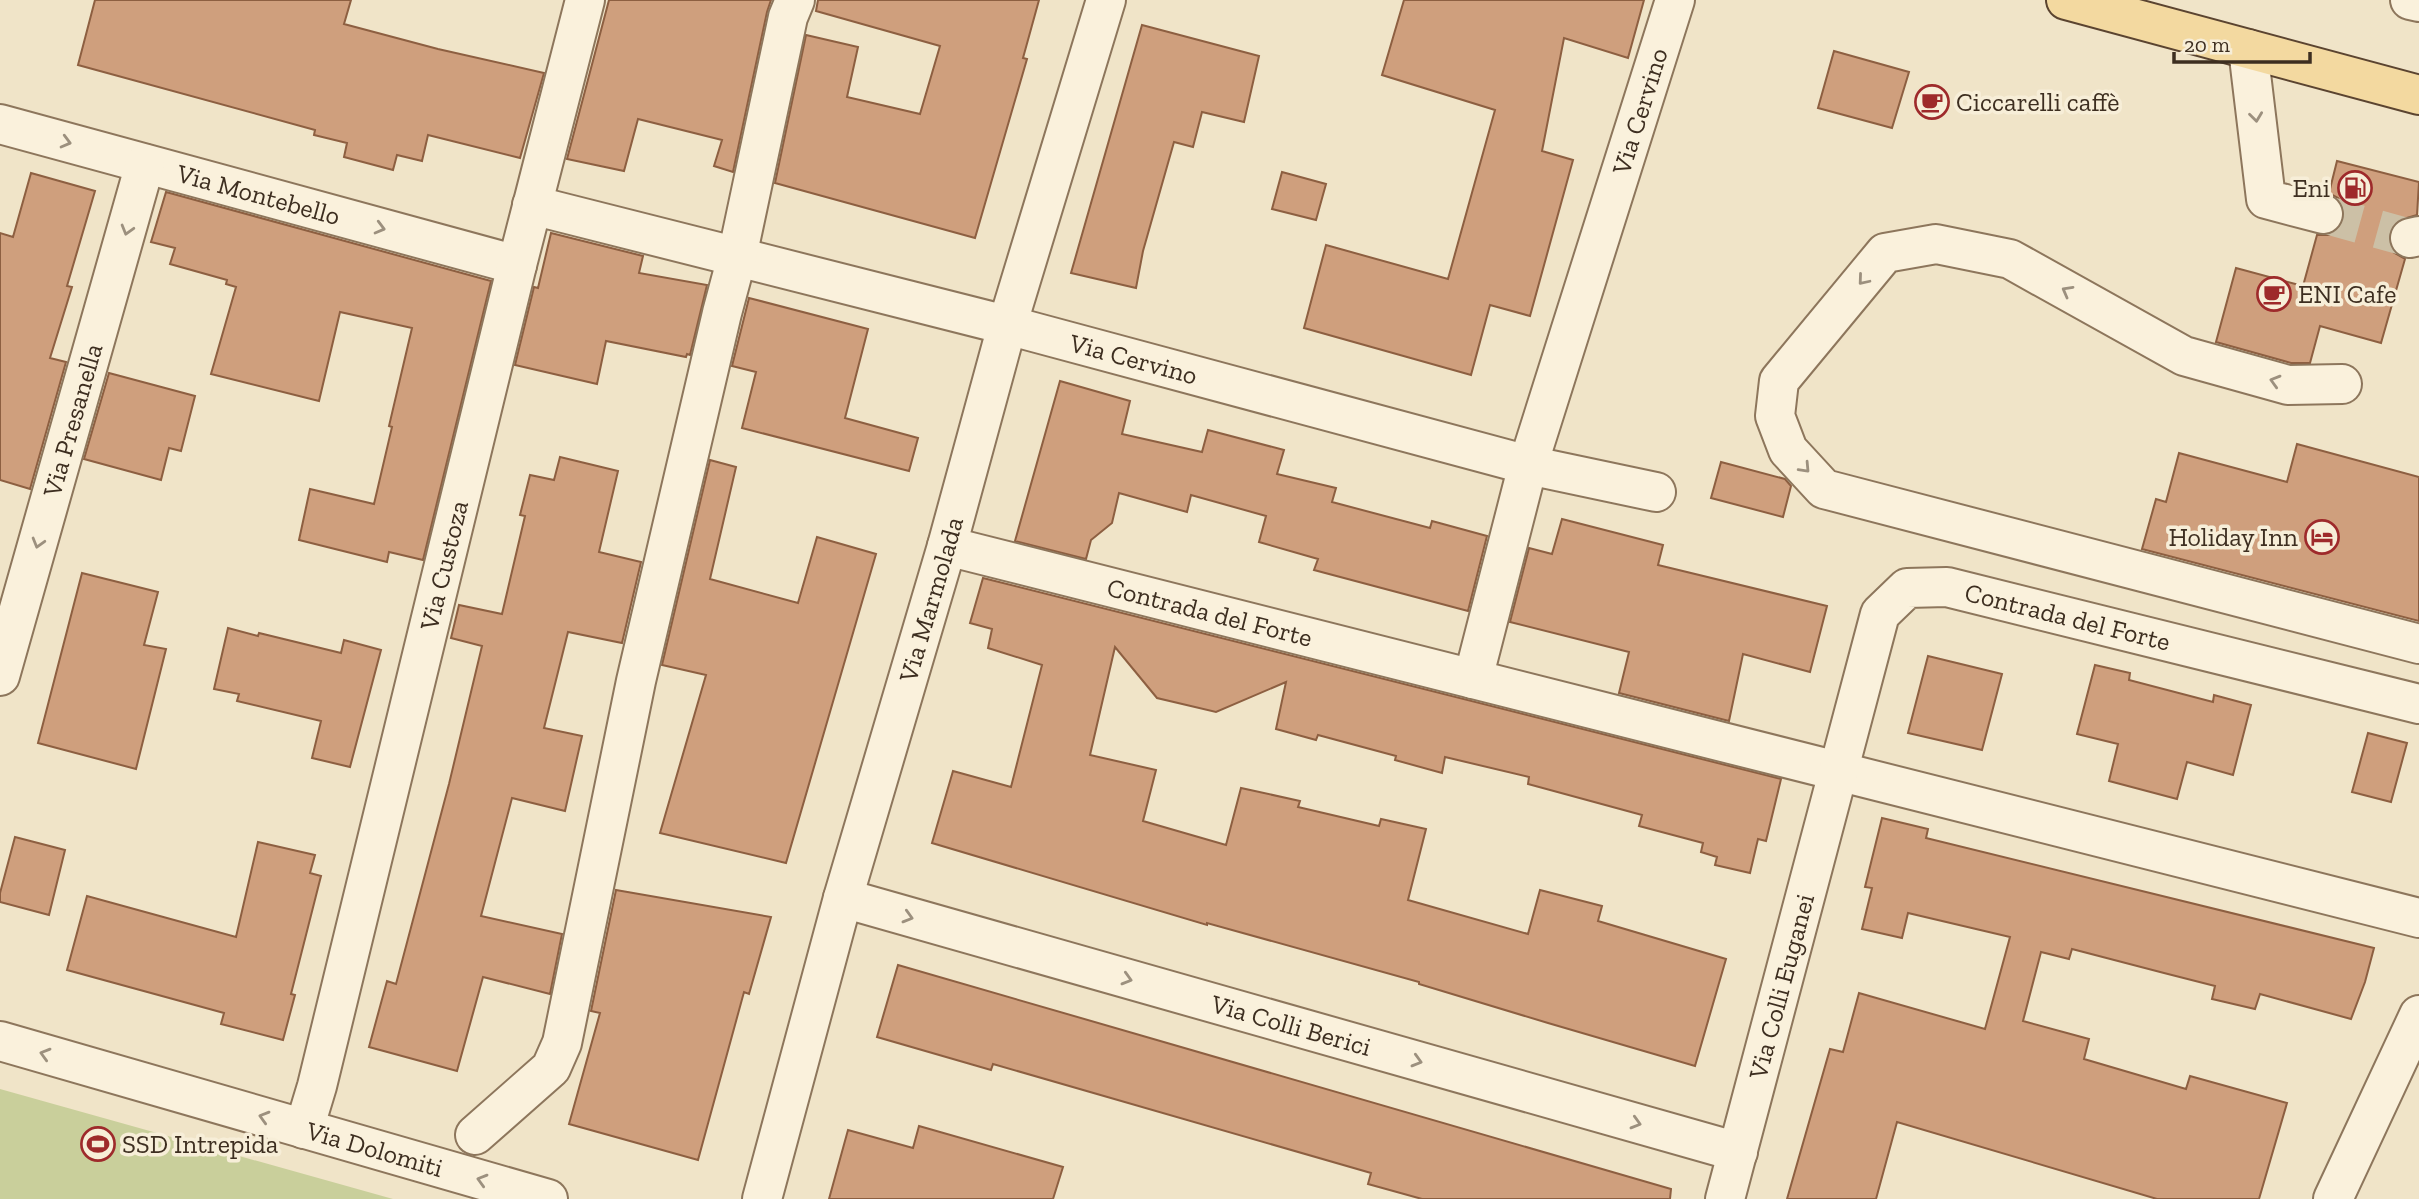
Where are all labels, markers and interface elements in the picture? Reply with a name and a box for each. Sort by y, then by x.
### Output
scale bar [2174,21,2310,65]
text: 20 m [2184,32,2230,57]
street label: Via Cervino [1605,44,1675,179]
cafe icon: Ciccarelli caffè [1913,83,1951,121]
place label: Ciccarelli caffè [1956,86,2119,118]
one-way arrow [2248,111,2263,122]
one-way arrow [60,134,72,149]
street label: Via Montebello [172,157,344,232]
fuel station icon: Eni [2336,169,2374,207]
place label: Eni [2293,172,2330,204]
one-way arrow [374,220,386,234]
one-way arrow [120,224,135,236]
one-way arrow [1859,271,1871,284]
cafe icon: ENI Cafe [2255,275,2293,313]
place label: ENI Cafe [2298,278,2396,310]
one-way arrow [2062,286,2074,299]
street label: Via Cervino [1065,326,1201,391]
street label: Via Presanella [35,339,109,501]
one-way arrow [2269,375,2281,389]
one-way arrow [1796,460,1809,473]
street label: Via Custoza [412,497,475,634]
street label: Via Marmolada [891,513,970,687]
hotel icon: Holiday Inn [2303,518,2341,556]
place label: Holiday Inn [2168,521,2298,553]
one-way arrow [32,537,46,549]
street label: Contrada del Forte [1104,571,1316,654]
street label: Contrada del Forte [1962,576,2174,658]
street label: Via Colli Euganei [1741,890,1821,1083]
one-way arrow [902,909,914,924]
one-way arrow [1121,971,1133,986]
street label: Via Colli Berici [1207,987,1375,1063]
one-way arrow [40,1047,52,1062]
one-way arrow [1411,1053,1423,1068]
one-way arrow [258,1111,270,1126]
street label: Via Dolomiti [302,1114,447,1184]
one-way arrow [1630,1115,1642,1130]
sports icon: SSD Intrepida [79,1125,117,1163]
place label: SSD Intrepida [122,1128,279,1160]
one-way arrow [477,1174,489,1189]

